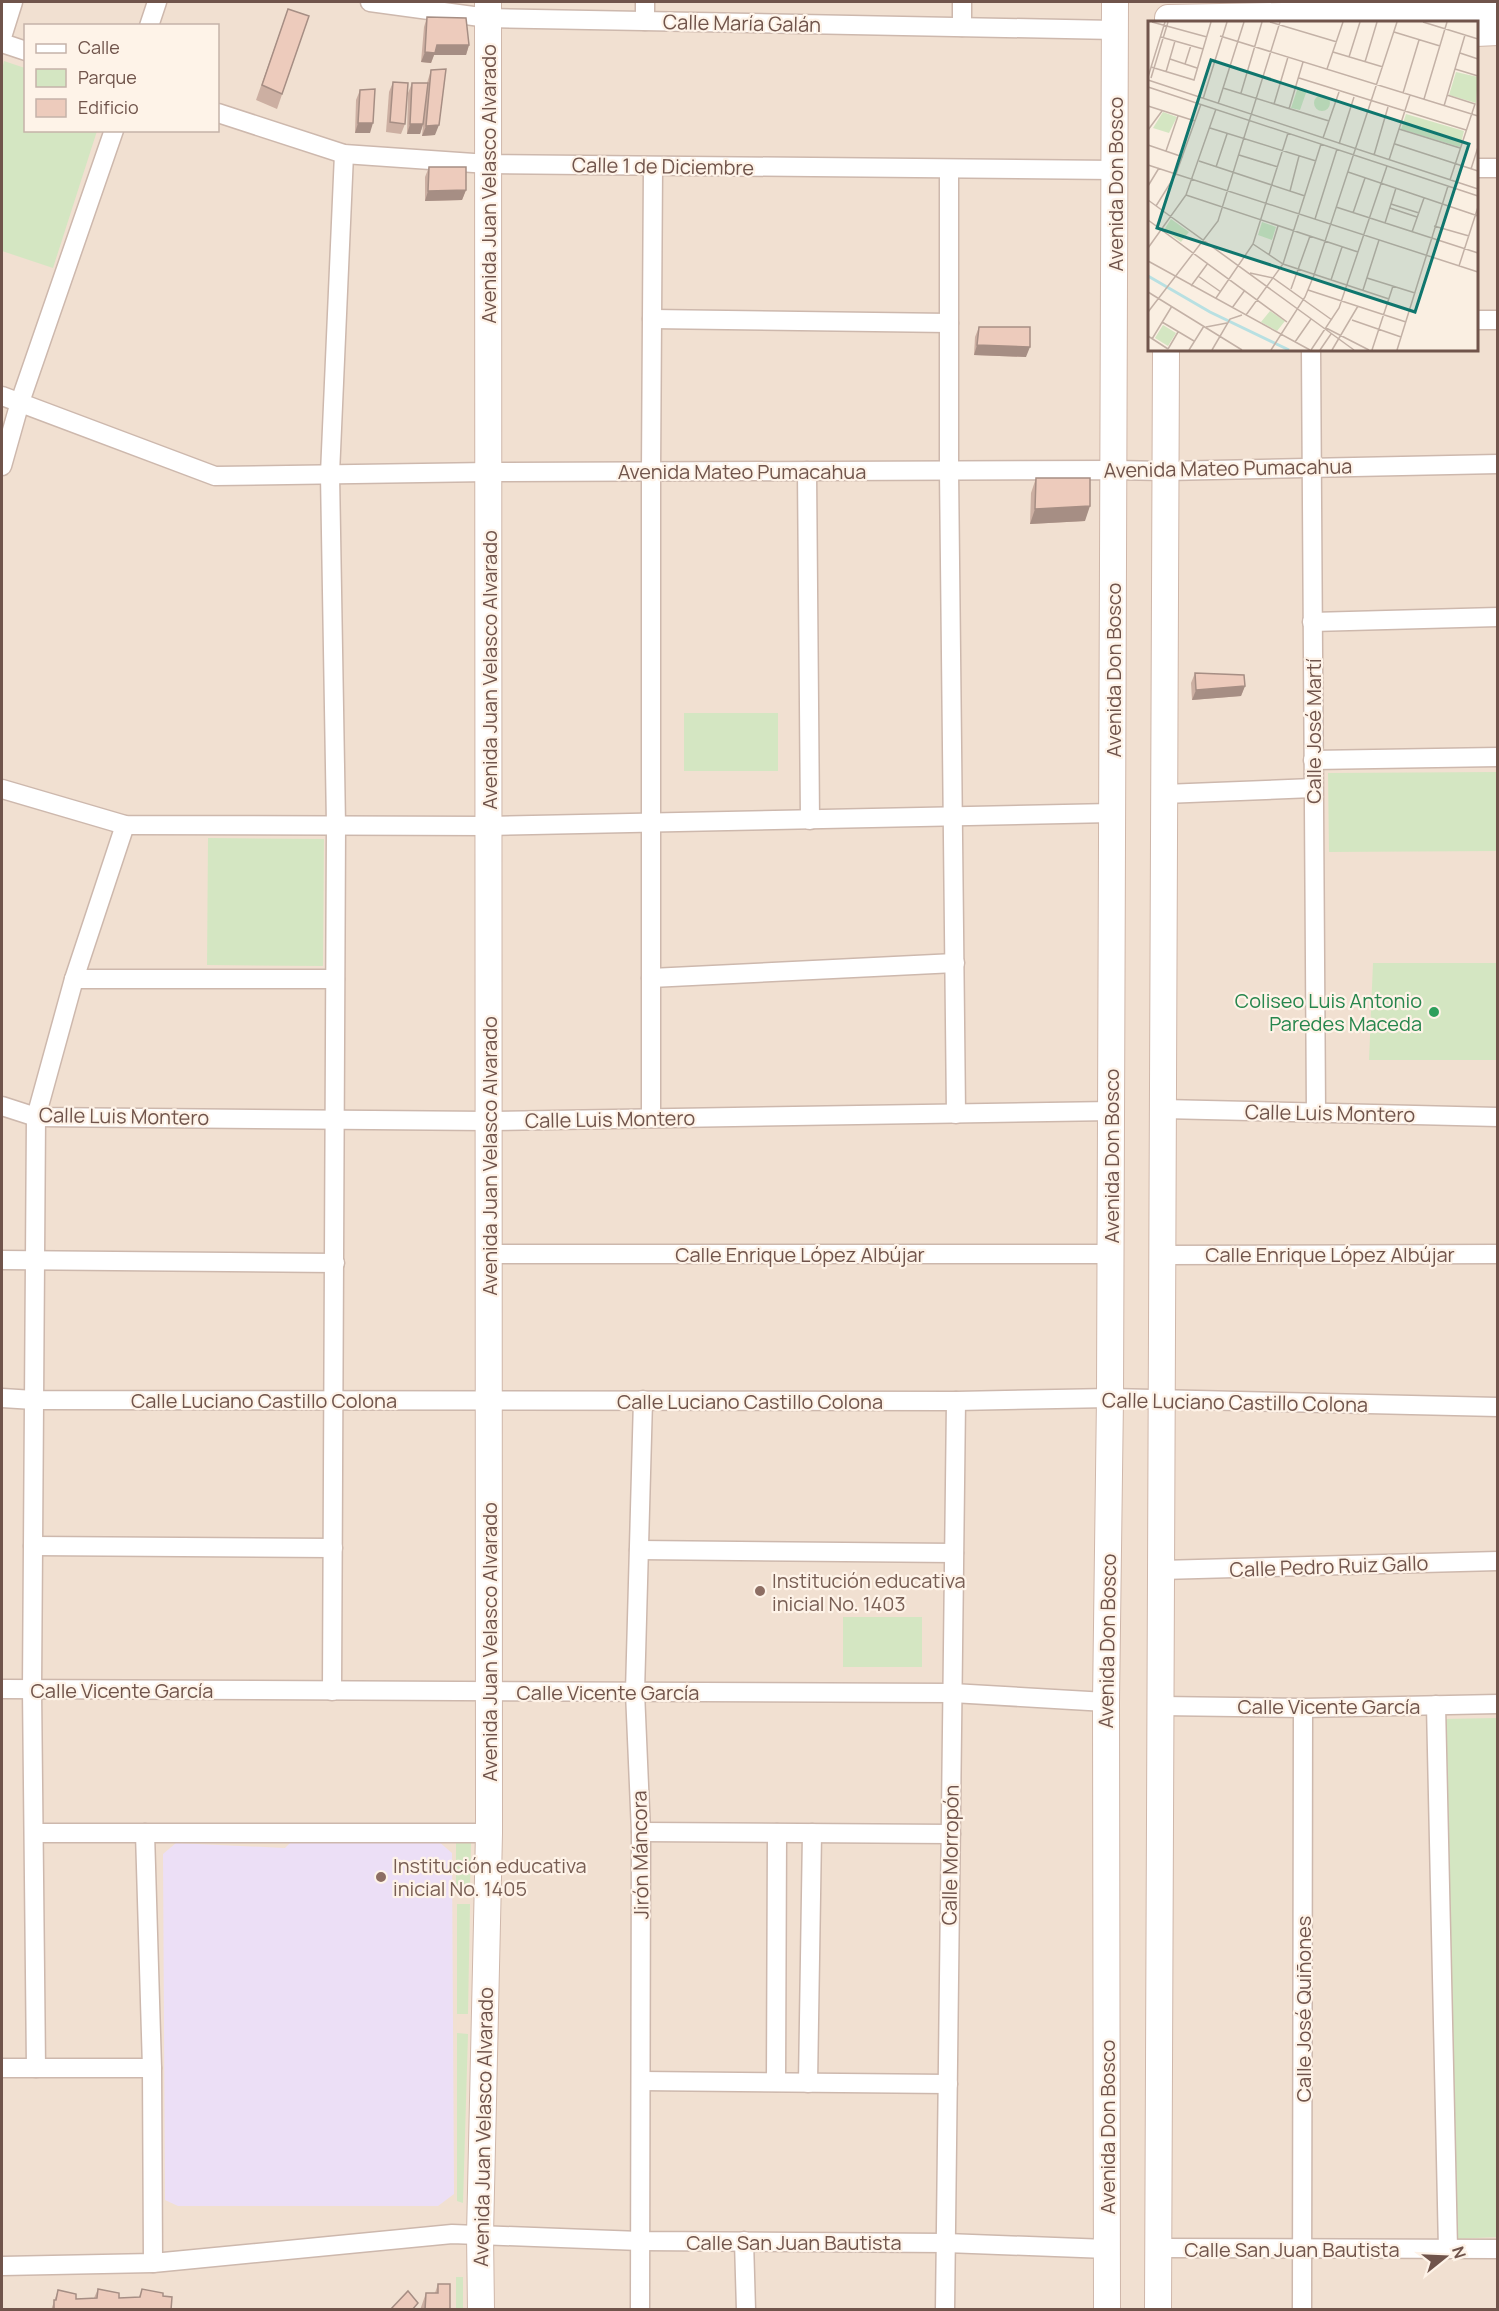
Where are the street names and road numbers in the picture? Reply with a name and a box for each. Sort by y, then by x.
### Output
street label: Calle María Galán [663,8,821,38]
street label: Avenida Juan Velasco Alvarado [475,44,502,324]
street label: Avenida Don Bosco [1102,96,1129,271]
street label: Calle 1 de Diciembre [572,151,754,181]
street label: Avenida Mateo Pumacahua [1103,452,1353,484]
street label: Avenida Mateo Pumacahua [618,458,866,485]
street label: Avenida Juan Velasco Alvarado [476,530,503,810]
street label: Avenida Don Bosco [1100,582,1127,757]
street label: Calle José Martí [1300,658,1327,804]
street label: Avenida Juan Velasco Alvarado [476,1016,503,1296]
street label: Avenida Don Bosco [1098,1068,1125,1243]
street label: Calle Luis Montero [1245,1098,1416,1128]
street label: Calle Luis Montero [39,1101,210,1131]
street label: Calle Luis Montero [525,1104,696,1134]
street label: Calle Enrique López Albújar [675,1241,925,1268]
street label: Calle Enrique López Albújar [1205,1241,1455,1268]
street label: Calle Luciano Castillo Colona [1102,1386,1368,1418]
street label: Calle Luciano Castillo Colona [131,1387,397,1414]
street label: Calle Luciano Castillo Colona [617,1388,883,1415]
street label: Avenida Juan Velasco Alvarado [476,1502,503,1782]
street label: Calle Pedro Ruiz Gallo [1229,1549,1429,1583]
street label: Avenida Don Bosco [1092,1553,1122,1729]
street label: Calle Vicente García [31,1677,213,1704]
street label: Calle Vicente García [517,1679,699,1706]
street label: Calle Vicente García [1238,1693,1420,1720]
street label: Calle Morropón [935,1784,965,1926]
street label: Jirón Máncora [625,1790,655,1920]
street label: Calle José Quiñones [1290,1916,1317,2102]
street label: Avenida Juan Velasco Alvarado [467,1987,499,2267]
street label: Avenida Don Bosco [1094,2039,1121,2214]
street label: Calle San Juan Bautista [686,2229,902,2256]
street label: Calle San Juan Bautista [1184,2236,1400,2263]

